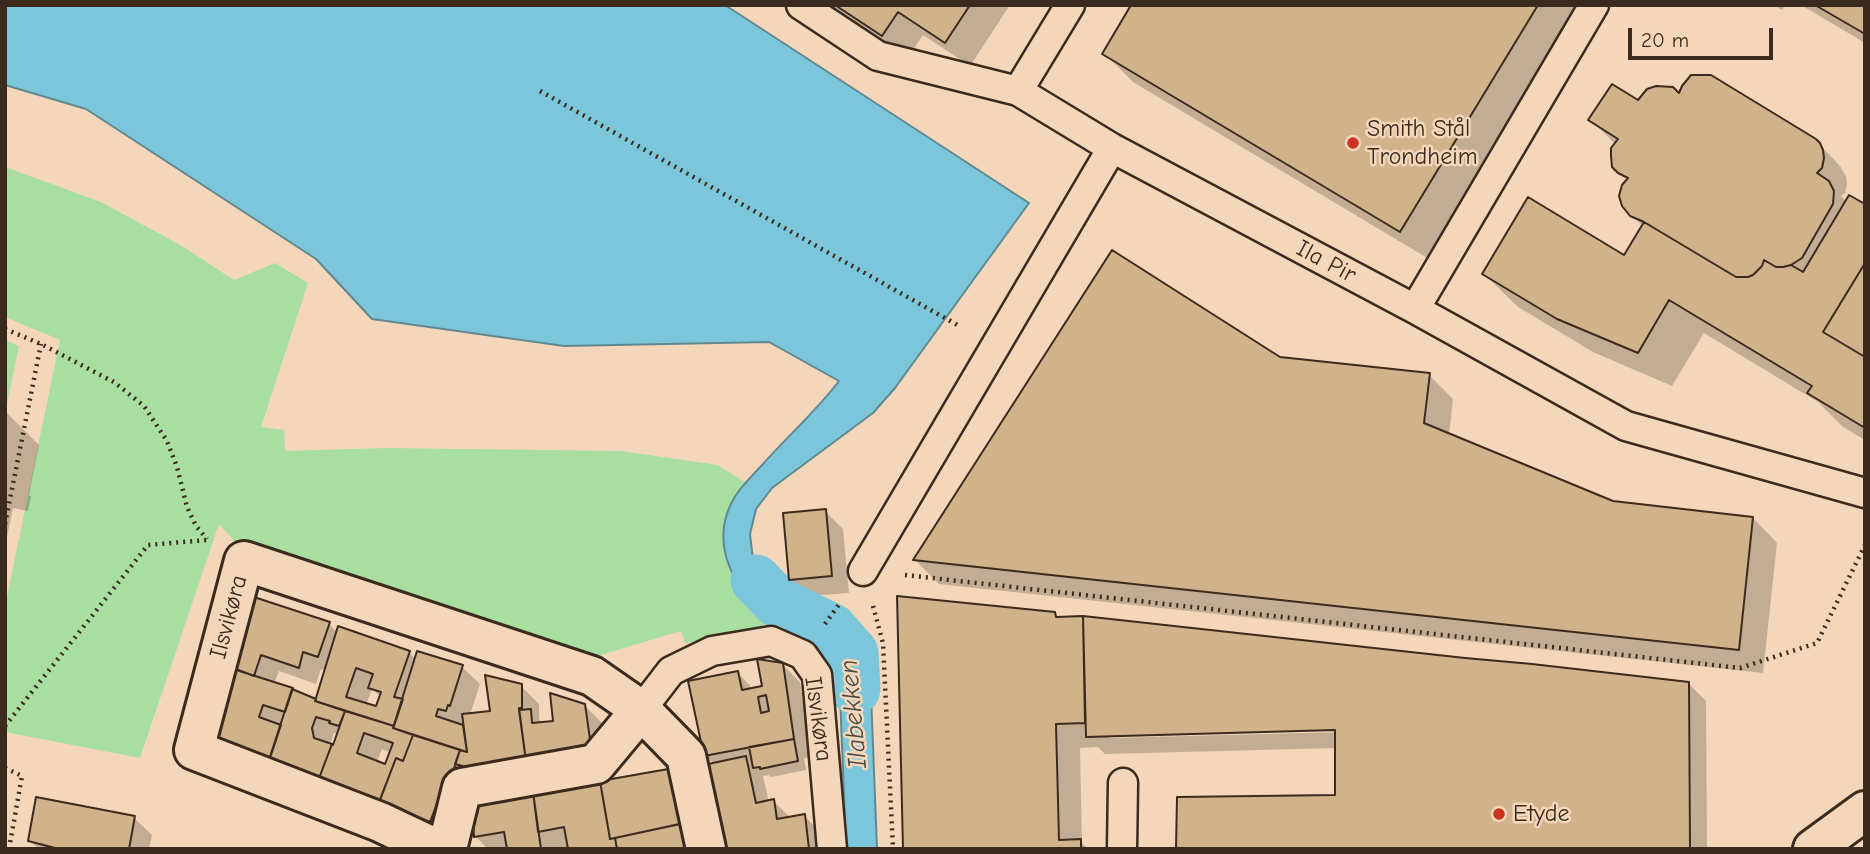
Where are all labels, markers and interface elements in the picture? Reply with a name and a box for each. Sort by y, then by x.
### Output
scale bar [1632,14,1777,58]
text: 20 m [1641,28,1689,52]
place label: Smith Stål Trondheim [1367,115,1478,171]
marker: Smith Stål Trondheim [1345,135,1361,151]
street label: Ila Pir [1291,234,1361,290]
street label: Ilsvikøra [204,572,254,662]
water label: Ilabekken [834,658,874,770]
street label: Ilsvikøra [798,675,838,763]
place label: Etyde [1513,800,1569,828]
marker: Etyde [1491,806,1507,822]

